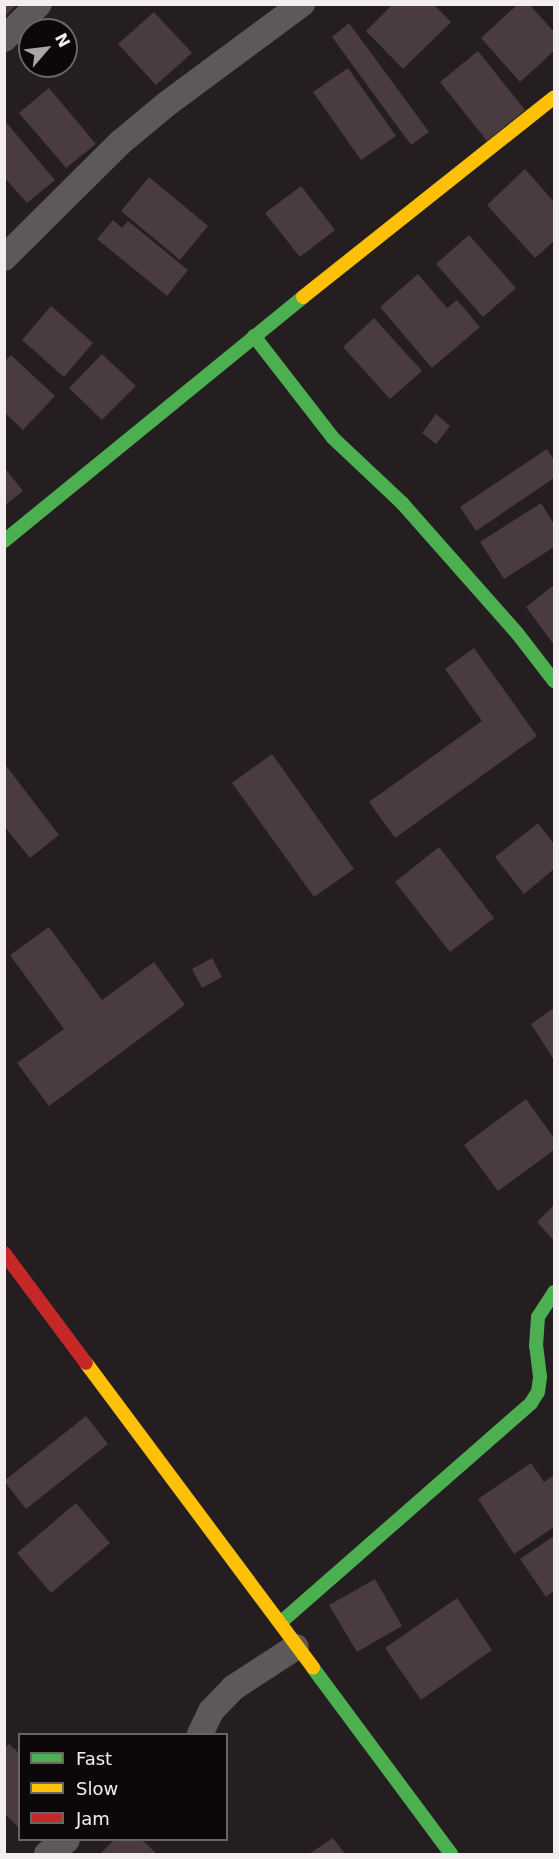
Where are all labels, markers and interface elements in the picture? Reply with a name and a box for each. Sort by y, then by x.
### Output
north arrow [18,18,78,78]
text: N [51,30,74,51]
legend [18,1733,228,1841]
text: Fast [76,1748,112,1769]
text: Slow [76,1778,118,1799]
text: Jam [76,1808,110,1829]

